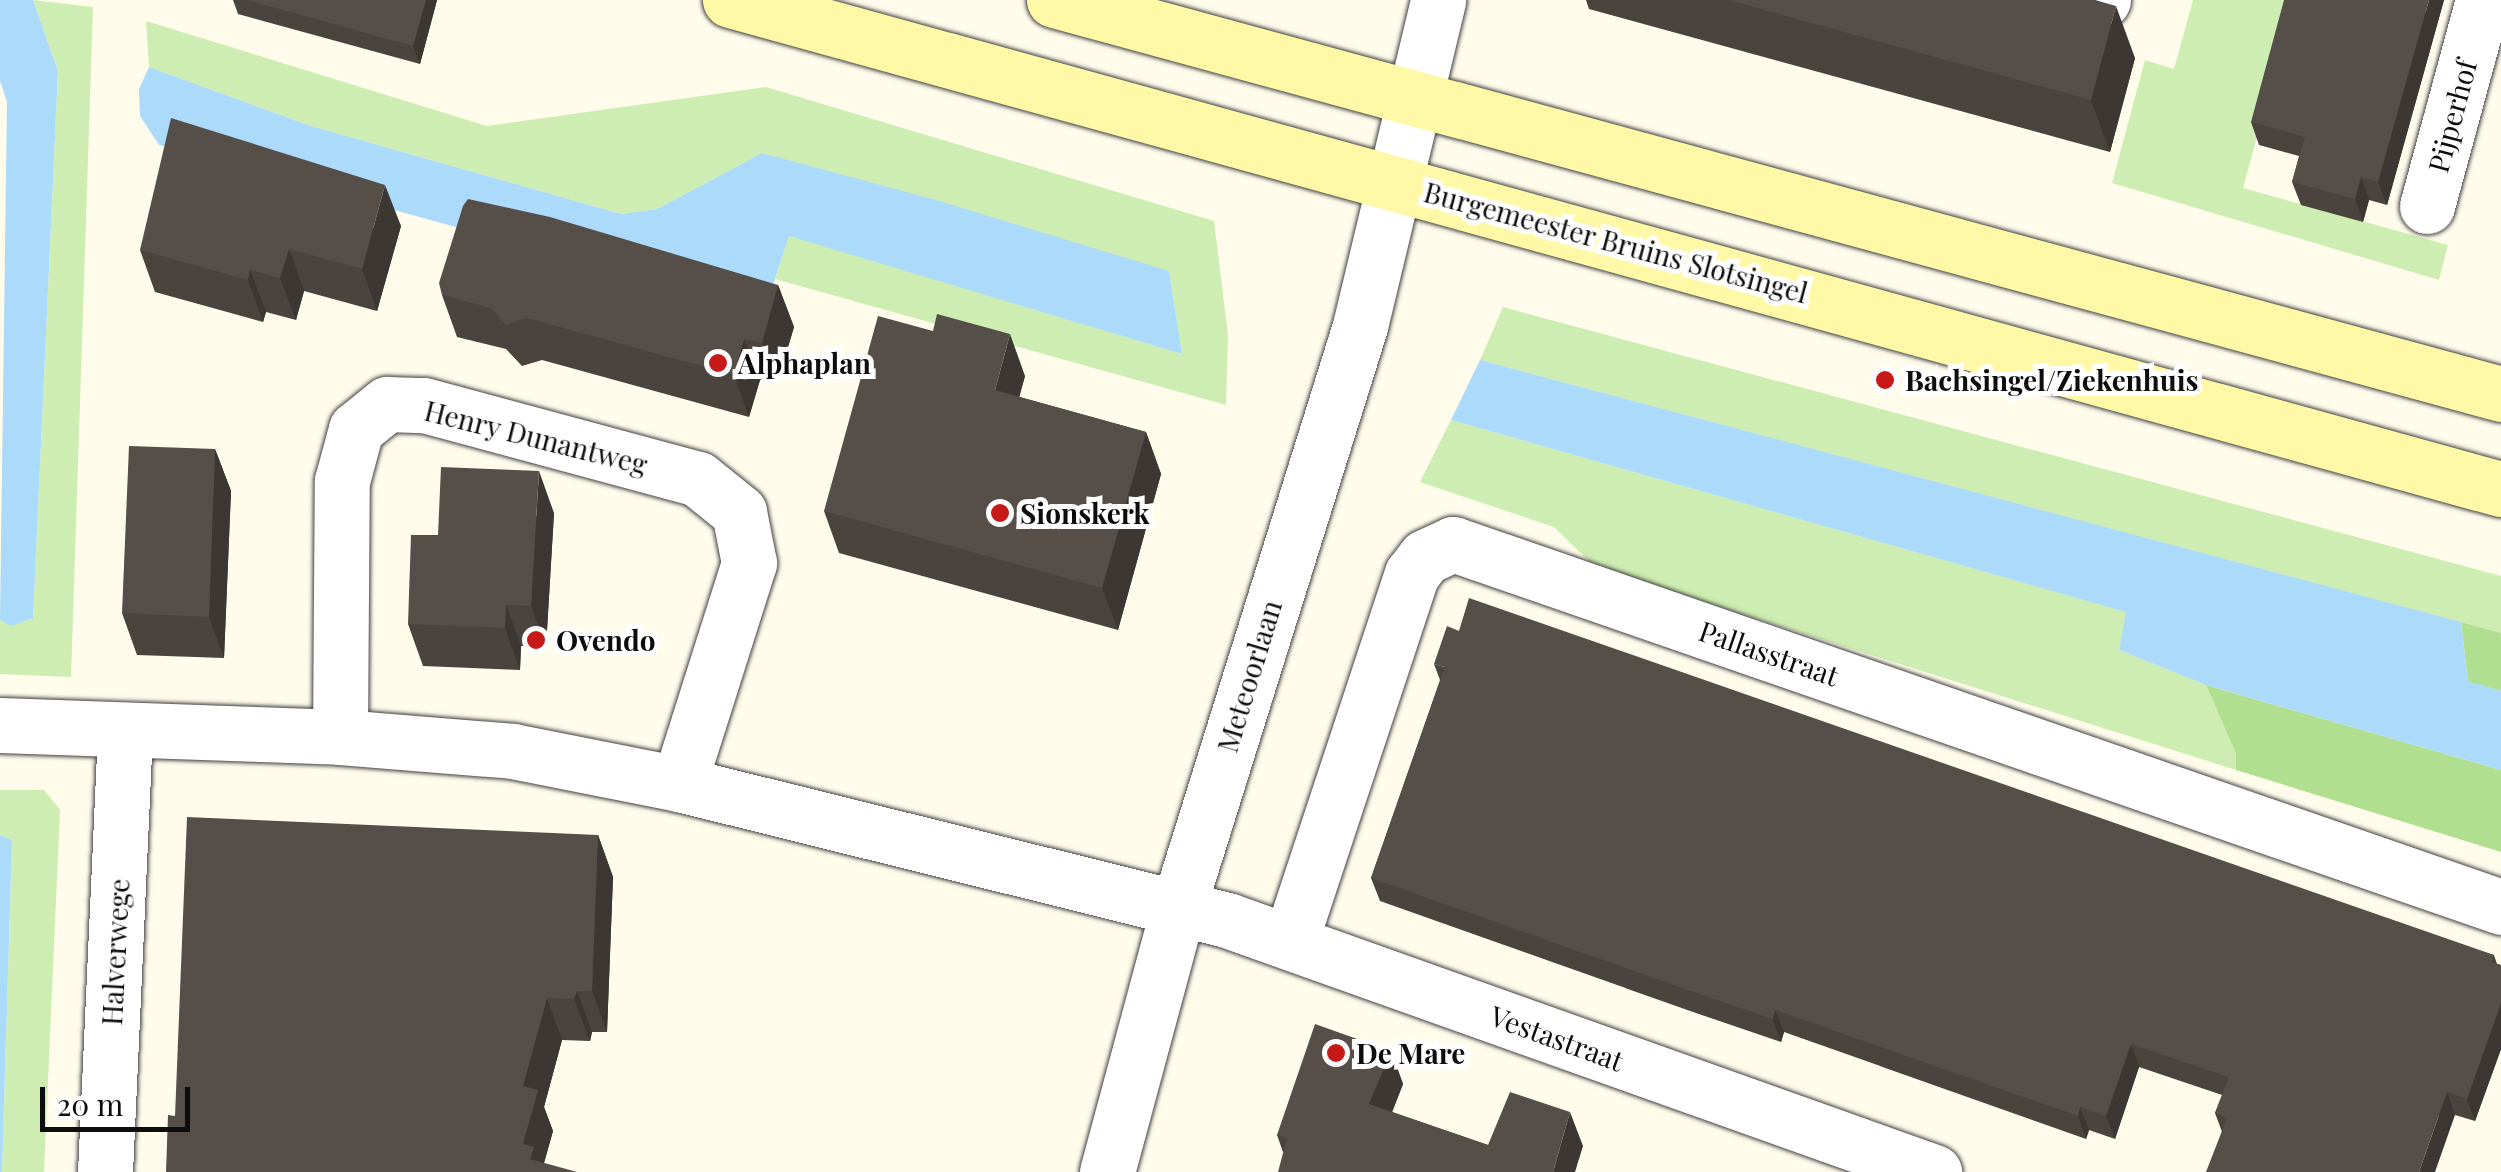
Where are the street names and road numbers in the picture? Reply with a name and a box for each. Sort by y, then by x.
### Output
street label: Pijperhof [2421,56,2483,176]
street label: Burgemeester Bruins Slotsingel [1420,174,1812,310]
street label: Henry Dunantweg [421,393,651,481]
street label: Meteoorlaan [1210,596,1288,756]
street label: Pallasstraat [1695,613,1843,693]
street label: Halverwege [94,878,136,1026]
street label: Vestastraat [1486,998,1628,1078]

